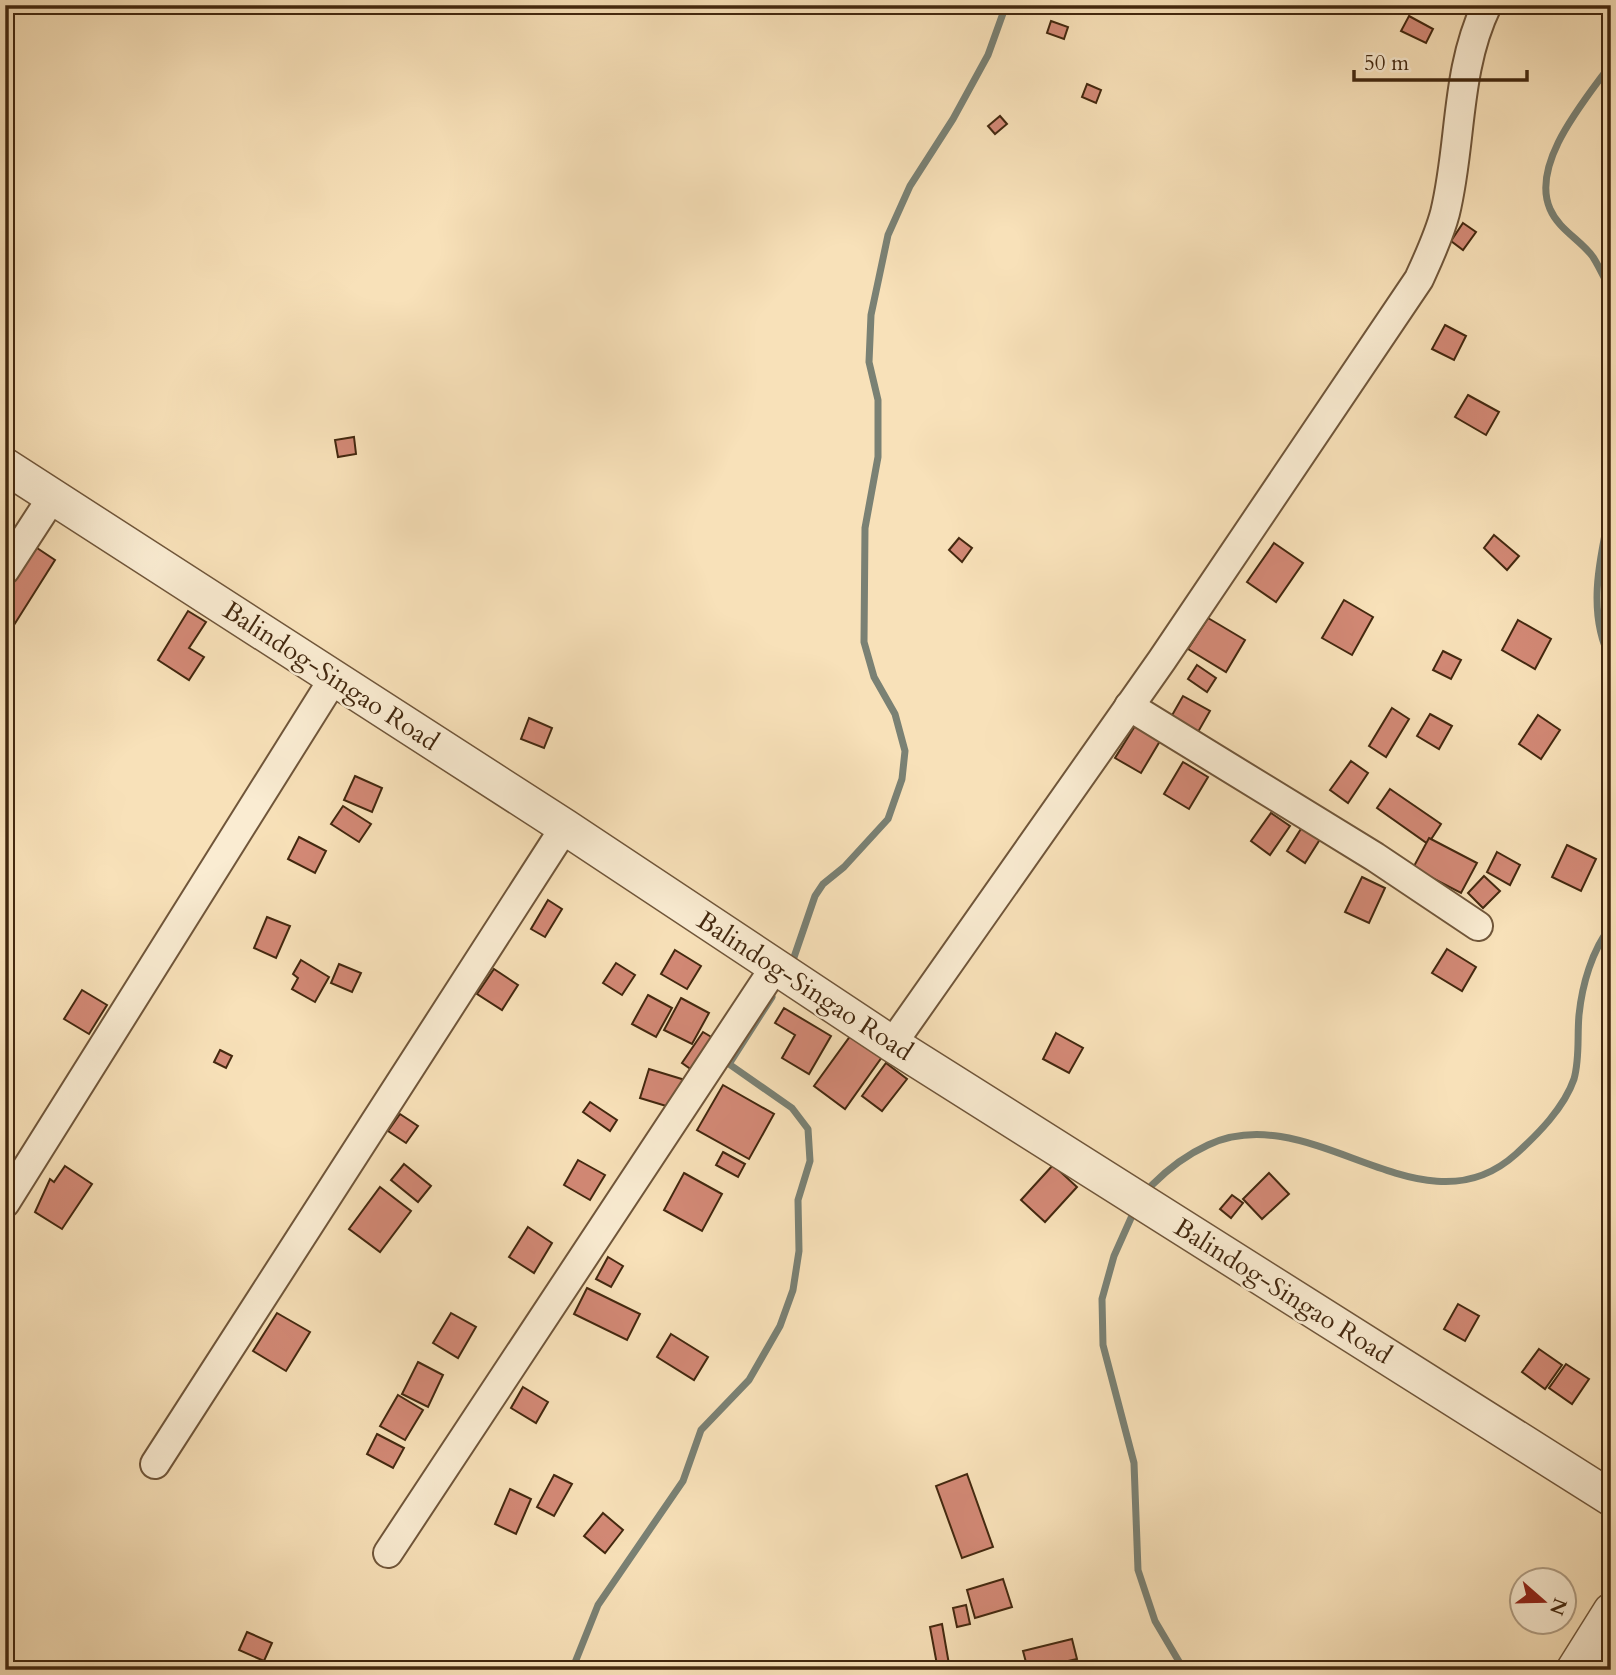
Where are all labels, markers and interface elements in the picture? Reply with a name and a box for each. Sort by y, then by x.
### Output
scale bar [1354,38,1527,82]
text: 50 m [1364,49,1409,78]
street label: Balindog-Singao Road [216,593,446,759]
street label: Balindog-Singao Road [690,903,920,1069]
street label: Balindog-Singao Road [1167,1210,1399,1372]
north arrow [1508,1566,1578,1636]
text: N [1543,1594,1573,1619]

